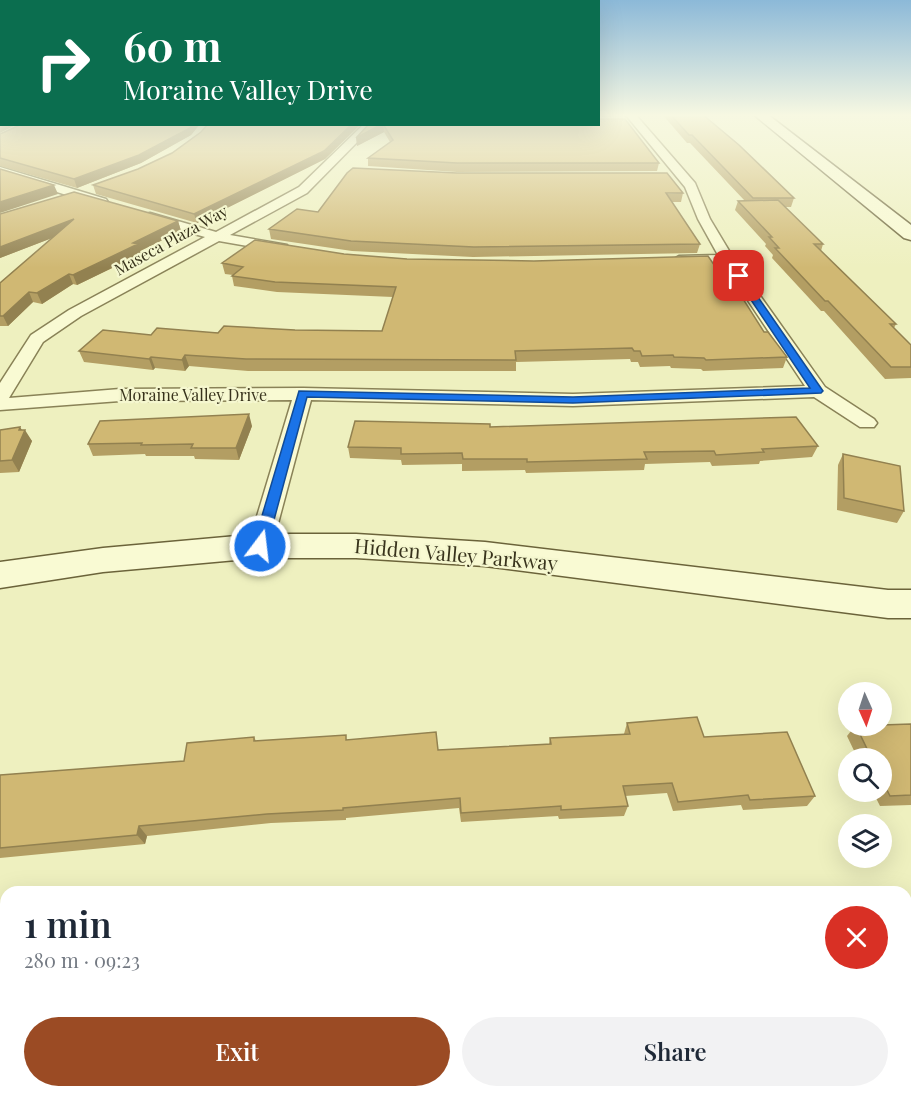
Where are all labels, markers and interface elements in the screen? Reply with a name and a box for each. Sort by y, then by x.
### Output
text: 60 m [123,17,221,73]
icon: right [24,24,102,102]
text: Moraine Valley Drive [123,71,373,107]
street label: Maseca Plaza Way [110,200,231,279]
pin [713,250,764,301]
icon: arrive [722,259,755,292]
street label: Moraine Valley Drive [119,384,267,405]
position arrow [228,514,292,578]
street label: Hidden Valley Parkway [353,531,559,576]
north arrow [838,682,892,736]
map controls [838,682,892,868]
button: search [838,748,892,802]
button: layers [838,814,892,868]
text: 1 min [24,899,112,947]
button: close [825,906,888,969]
text: 280 m · 09:23 [24,946,140,973]
button: Exit [24,1017,450,1086]
button: Share [462,1017,888,1086]

